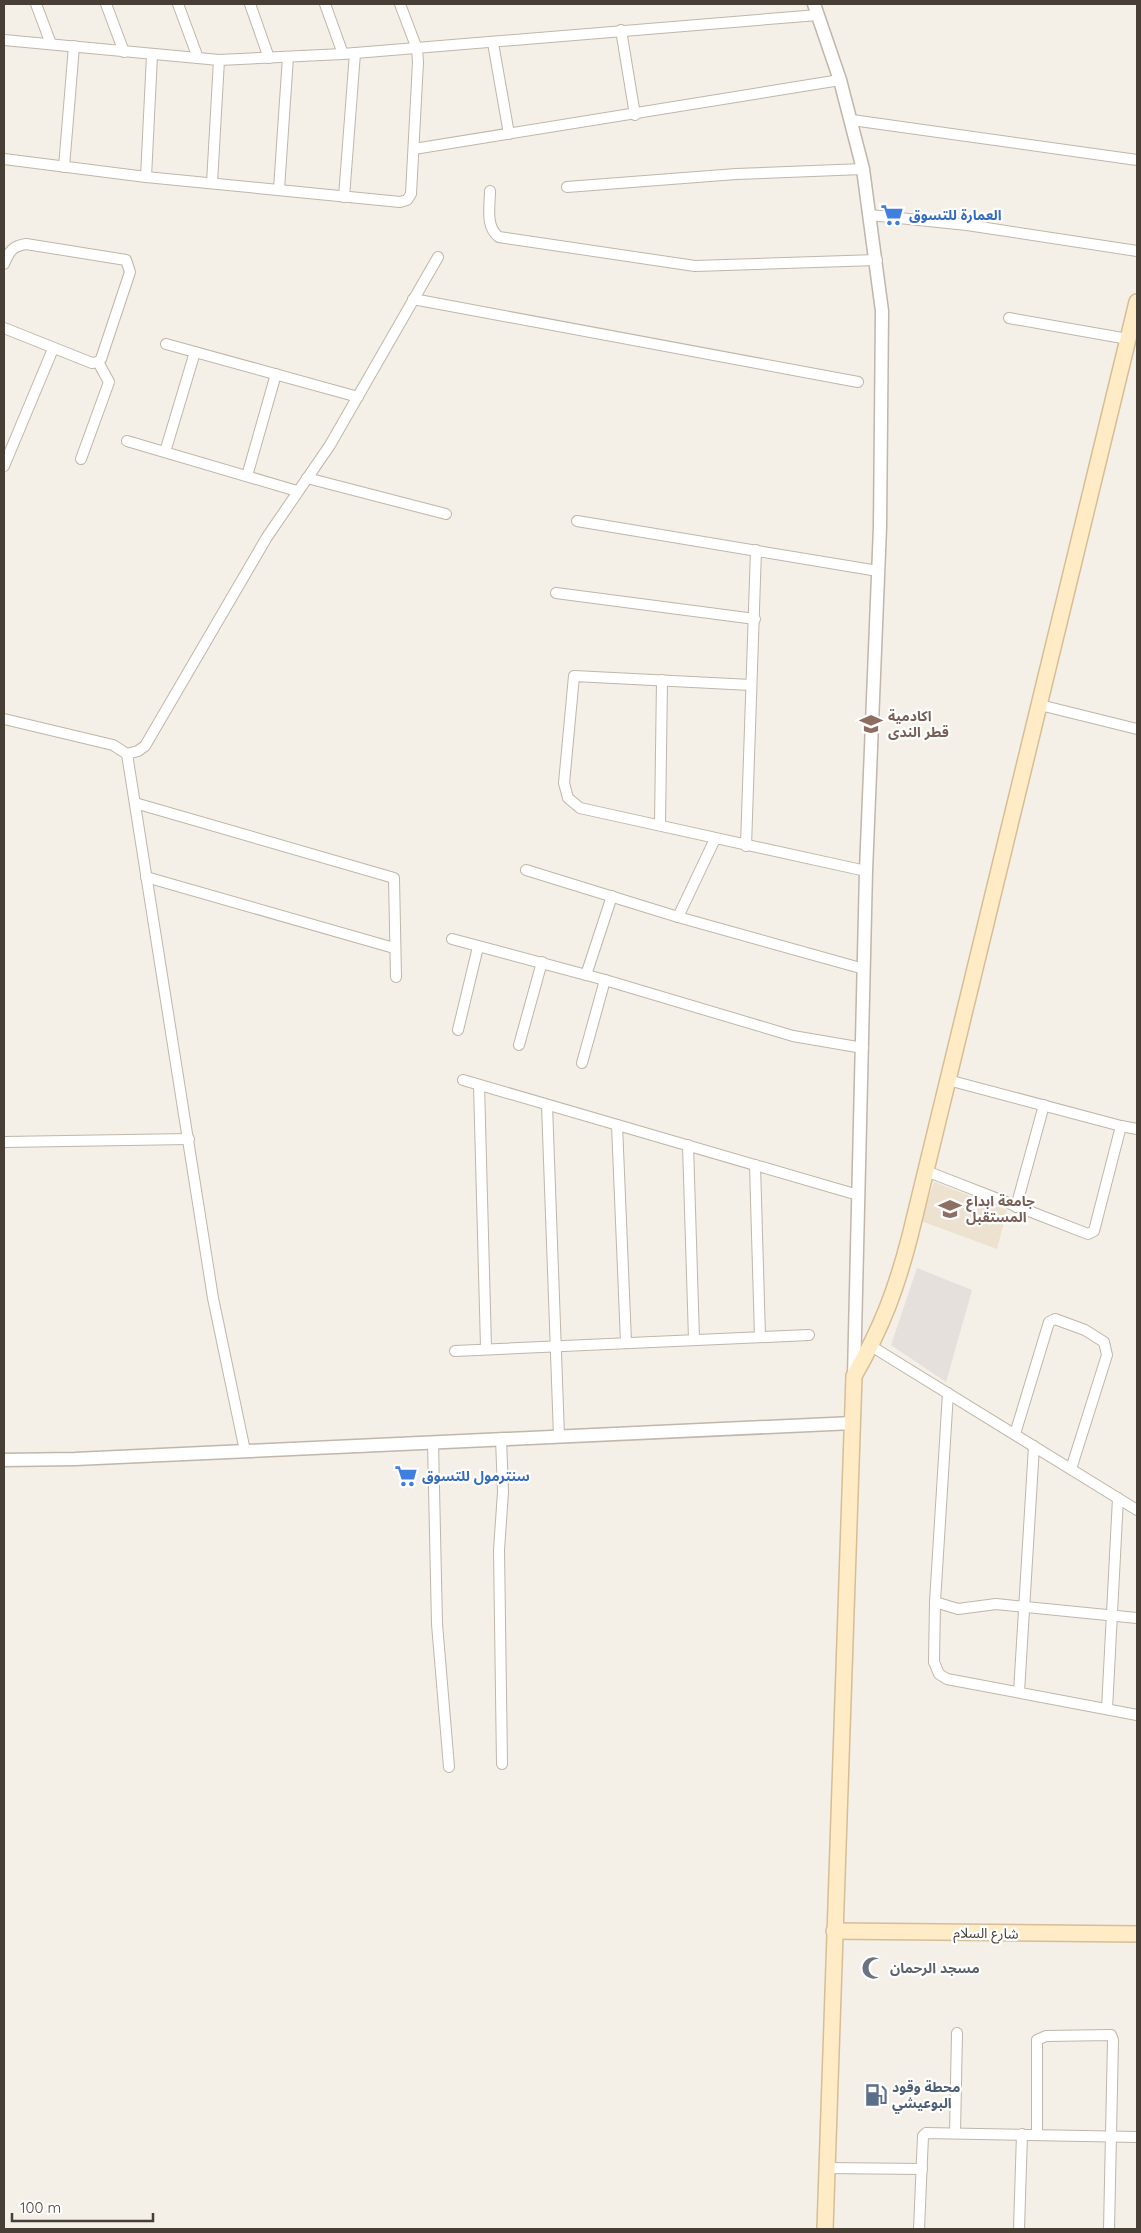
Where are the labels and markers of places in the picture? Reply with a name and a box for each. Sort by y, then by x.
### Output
supermarket icon: العمارة للتسوق [879,202,905,228]
place label: العمارة للتسوق [909,206,1002,224]
place label: اكادمية قطر الندى [888,707,949,741]
school or university icon: اكادمية قطر الندى [858,711,884,737]
place label: جامعة ابداع المستقبل [966,1192,1035,1226]
school or university icon: جامعة ابداع المستقبل [937,1196,963,1222]
supermarket icon: سنترمول للتسوق [393,1463,419,1489]
place label: سنترمول للتسوق [422,1467,530,1485]
mosque icon: مسجد الرحمان [860,1955,886,1981]
place label: مسجد الرحمان [890,1959,980,1977]
place label: محطة وقود البوعيشي [892,2078,960,2114]
fuel station icon: محطة وقود البوعيشي [863,2082,889,2108]

